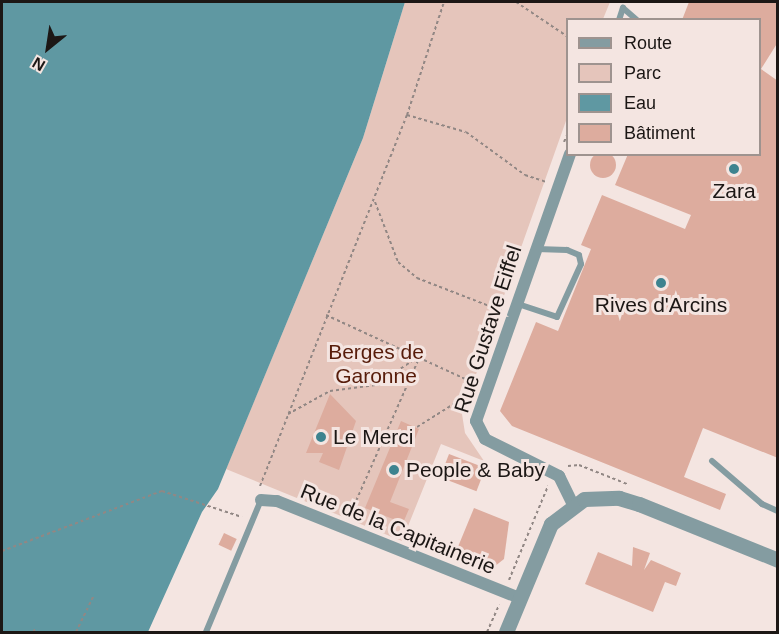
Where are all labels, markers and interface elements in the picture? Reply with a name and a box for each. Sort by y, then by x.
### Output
north arrow [18,18,78,78]
legend [566,18,761,156]
text: Route [624,33,672,53]
text: N [29,54,48,74]
text: Parc [624,63,661,83]
text: Eau [624,93,656,113]
text: Bâtiment [624,123,695,143]
marker: Zara [727,162,741,176]
place label: Zara [712,178,756,204]
street label: Rue Gustave Eiffel [449,242,527,416]
marker: Rives d'Arcins [654,276,668,290]
place label: Rives d'Arcins [595,292,727,318]
park label: Berges de Garonne [328,339,424,389]
place label: Le Merci [333,424,414,450]
marker: Le Merci [314,430,328,444]
place label: People & Baby [406,457,545,483]
marker: People & Baby [387,463,401,477]
street label: Rue de la Capitainerie [297,478,499,580]

